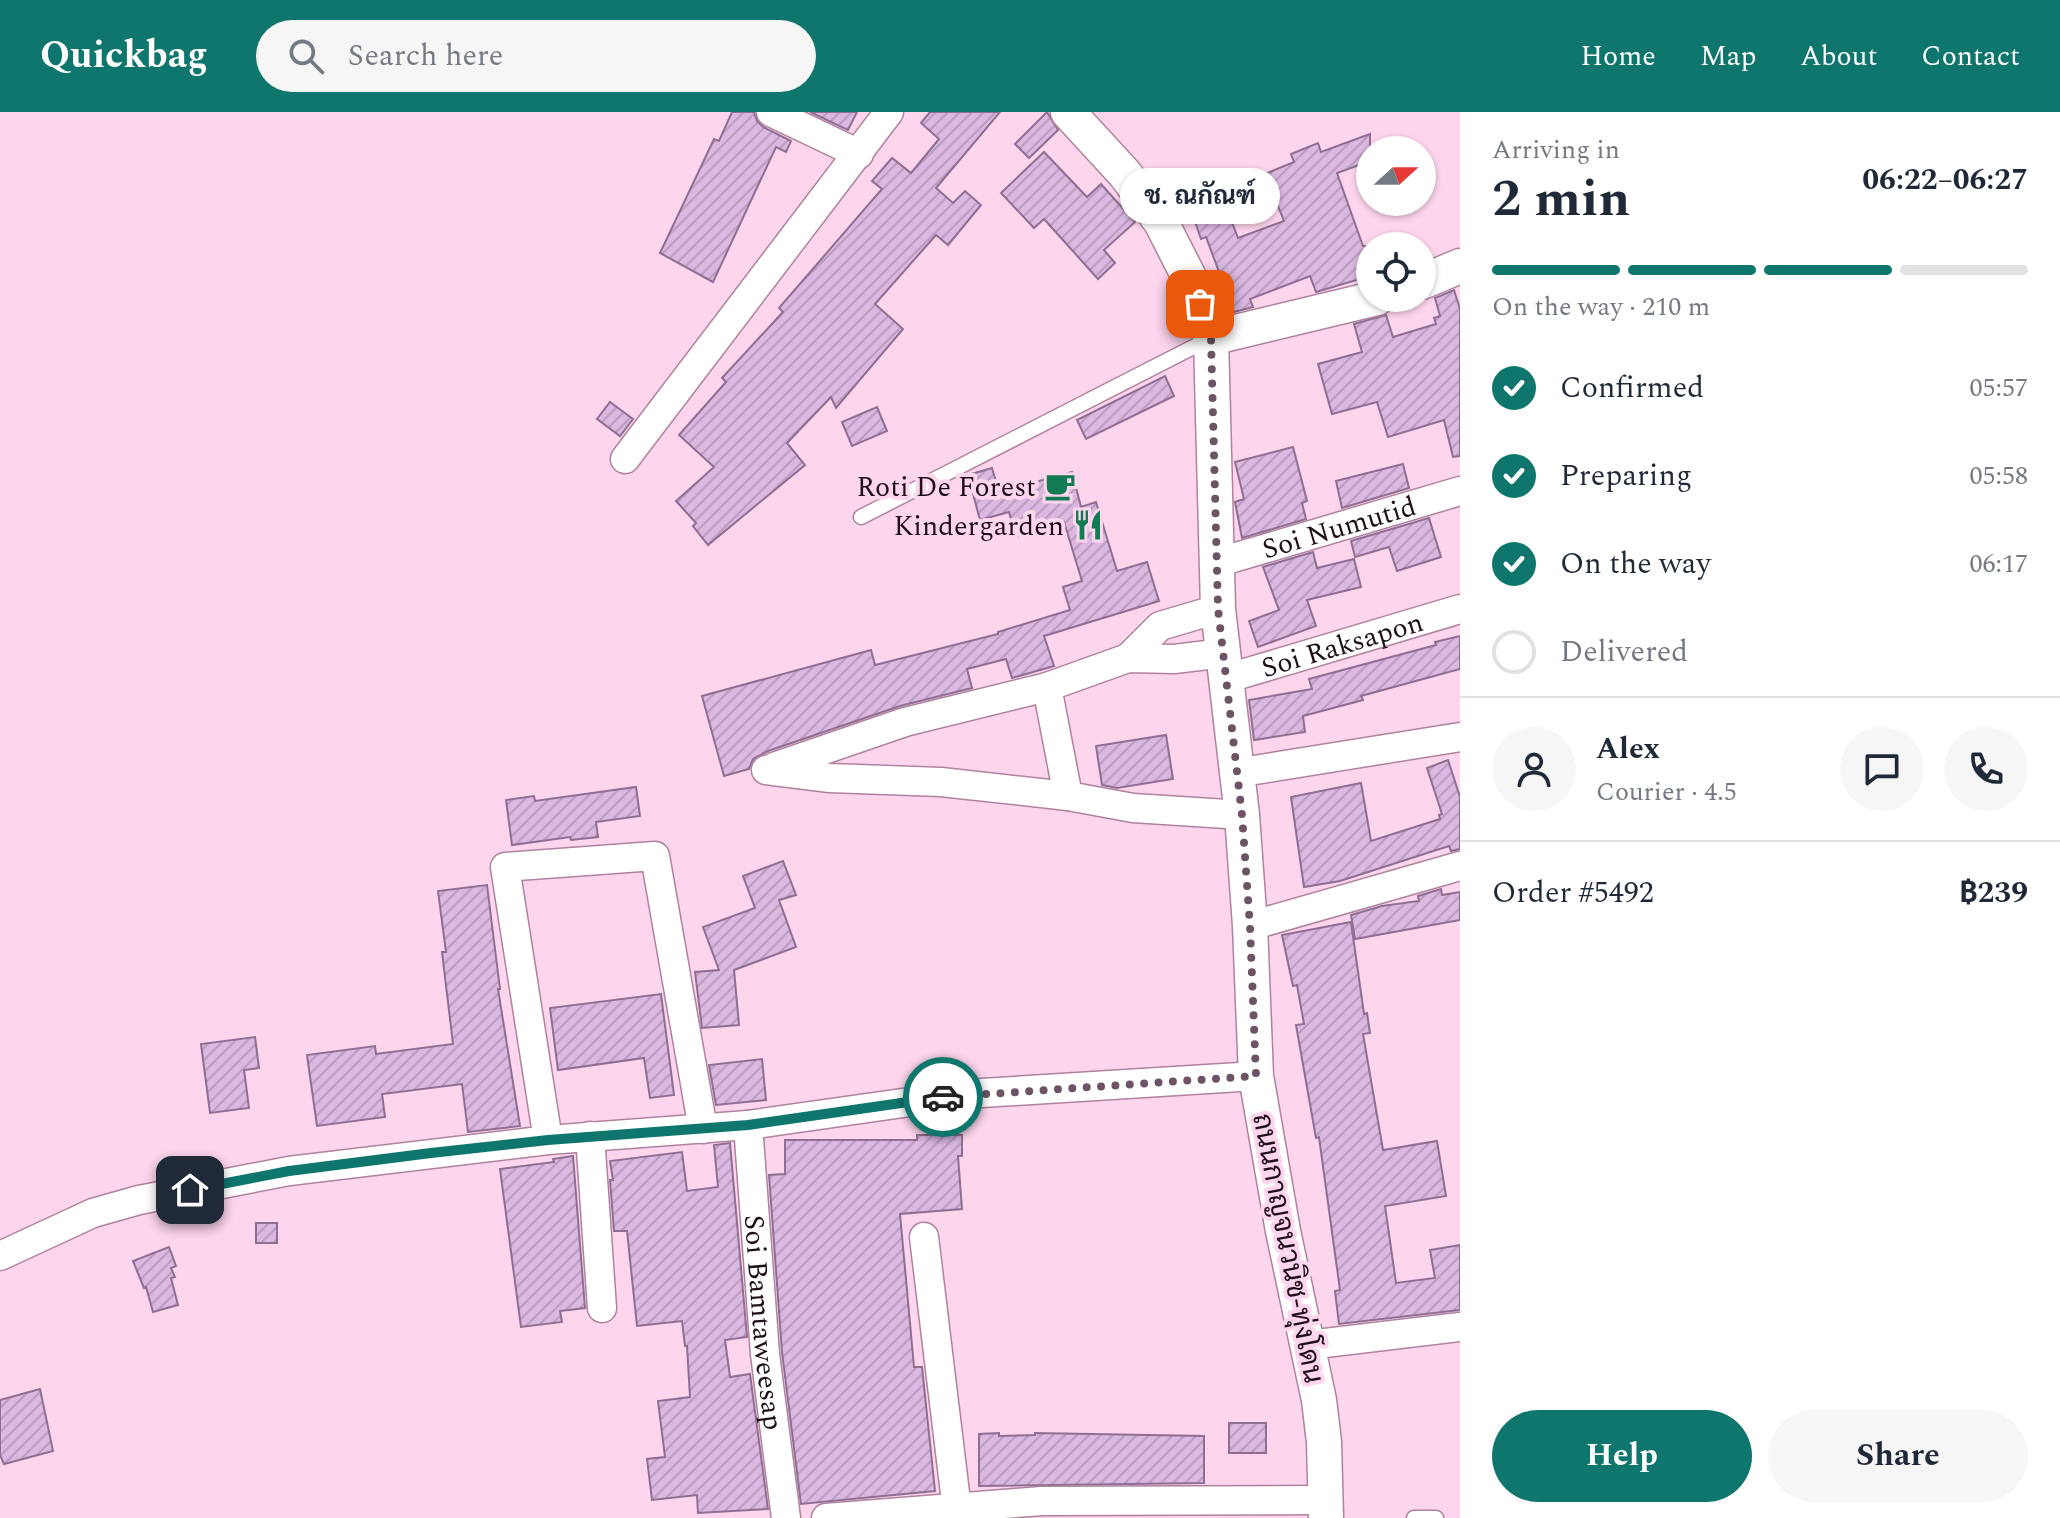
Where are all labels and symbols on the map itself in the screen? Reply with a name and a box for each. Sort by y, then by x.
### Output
north arrow [1356,136,1436,216]
callout: ช. ณกัณฑ์ [1120,168,1280,224]
pin [1166,270,1234,338]
place label: Roti De Forest [857,466,1036,509]
cafe icon: Roti De Forest [1043,469,1077,503]
street label: Soi Numutid [1257,485,1421,571]
place label: Kindergarden [893,505,1064,548]
restaurant icon: Kindergarden [1071,508,1105,542]
street label: Soi Raksapon [1256,601,1429,690]
courier [903,1057,983,1137]
street label: ถนนกาญจนวนิช-ทุ่งโดน [1240,1110,1335,1387]
pin [156,1156,224,1224]
street label: Soi Bamtaweesap [732,1213,795,1433]

